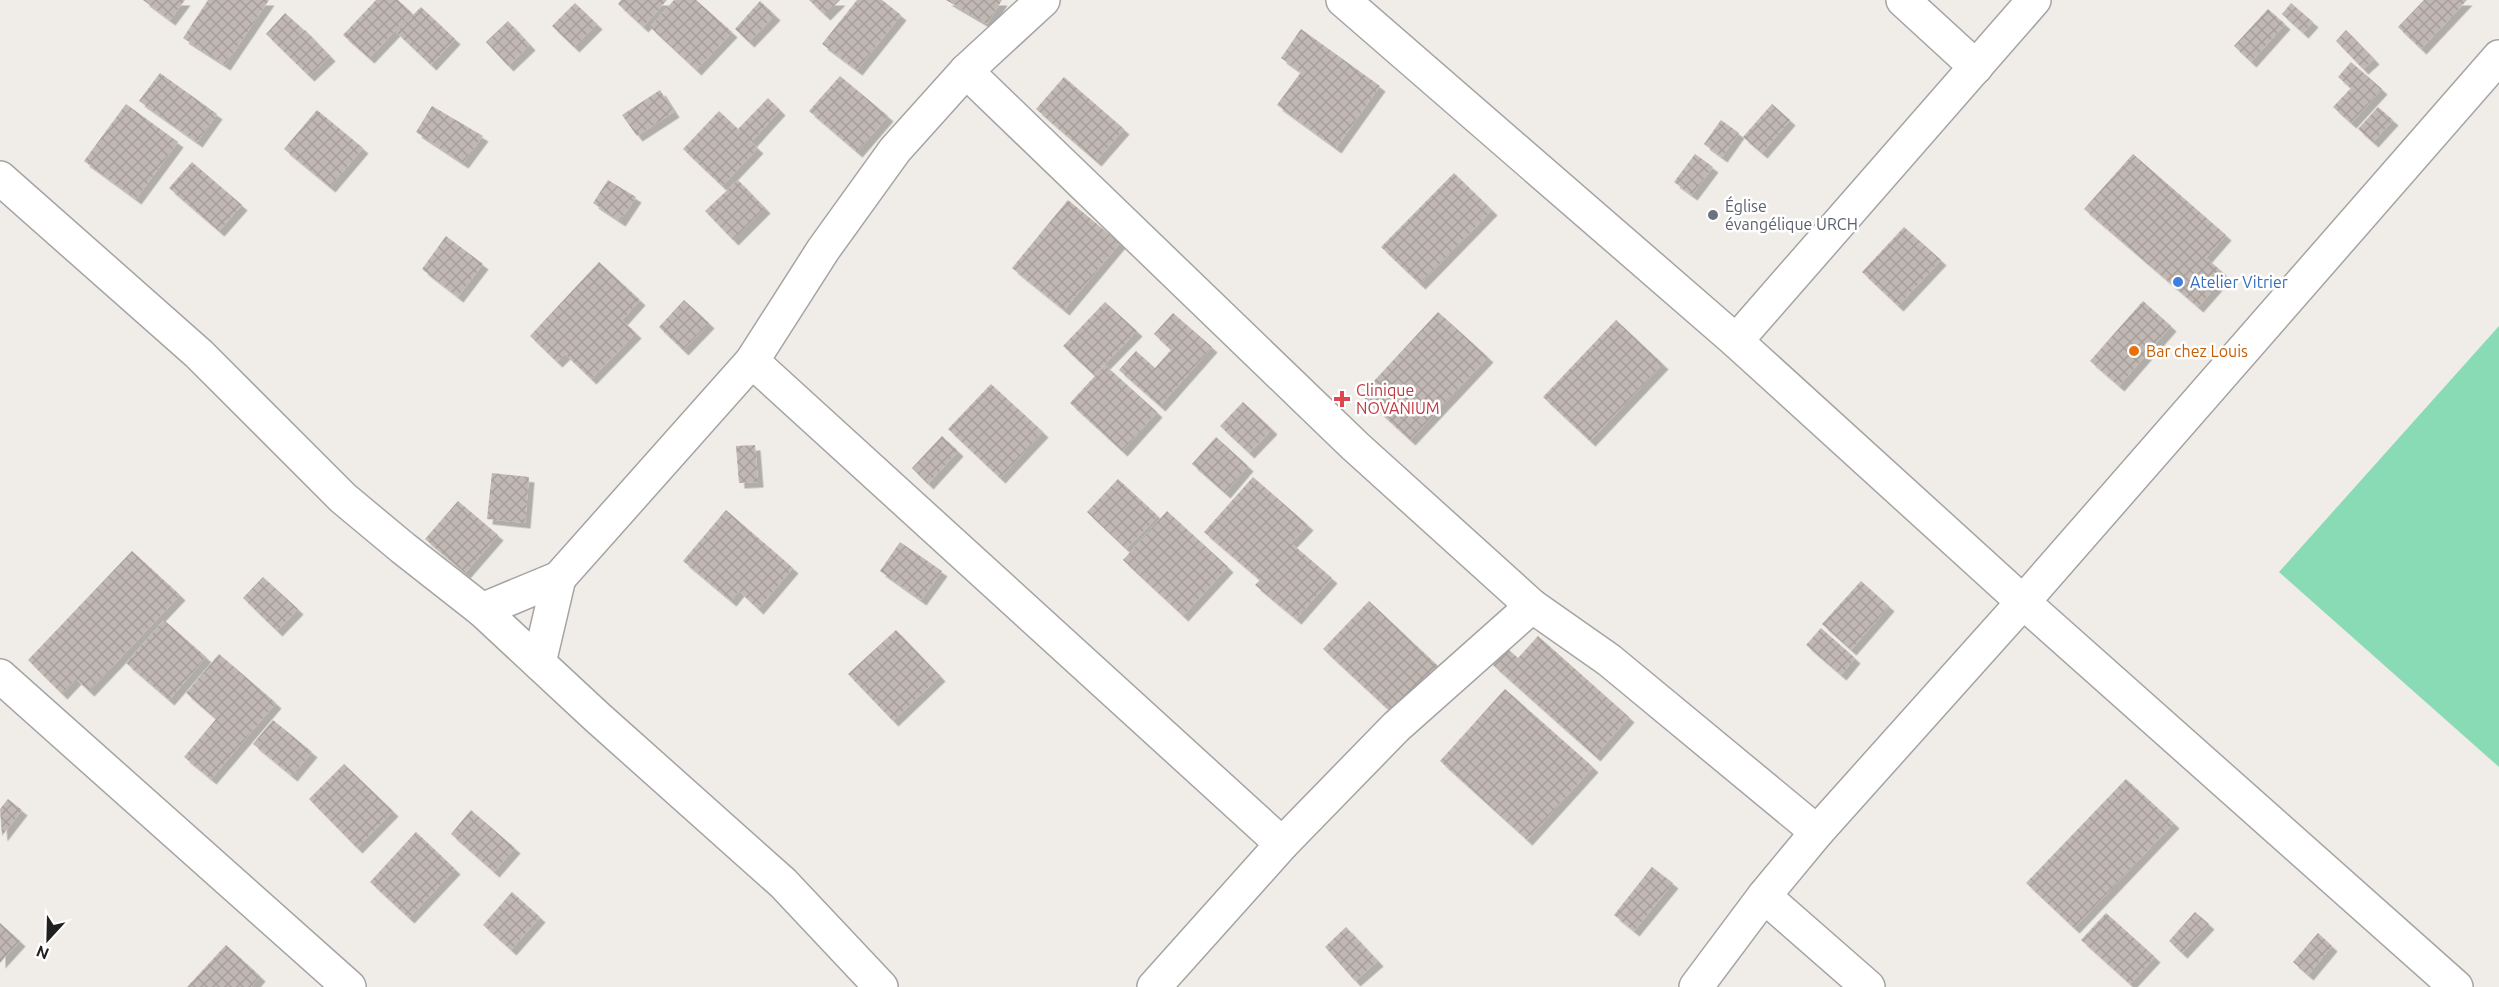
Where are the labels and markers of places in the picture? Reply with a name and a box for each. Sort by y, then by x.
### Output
place label: Église évangélique URCH [1725,195,1858,233]
marker: Église évangélique URCH [1706,208,1720,222]
place label: Atelier Vitrier [2190,273,2288,291]
marker: Atelier Vitrier [2171,275,2185,289]
place label: Bar chez Louis [2146,342,2248,360]
marker: Bar chez Louis [2127,344,2141,358]
place label: Clinique NOVANIUM [1356,381,1440,417]
marker: Clinique NOVANIUM [1333,390,1351,408]

